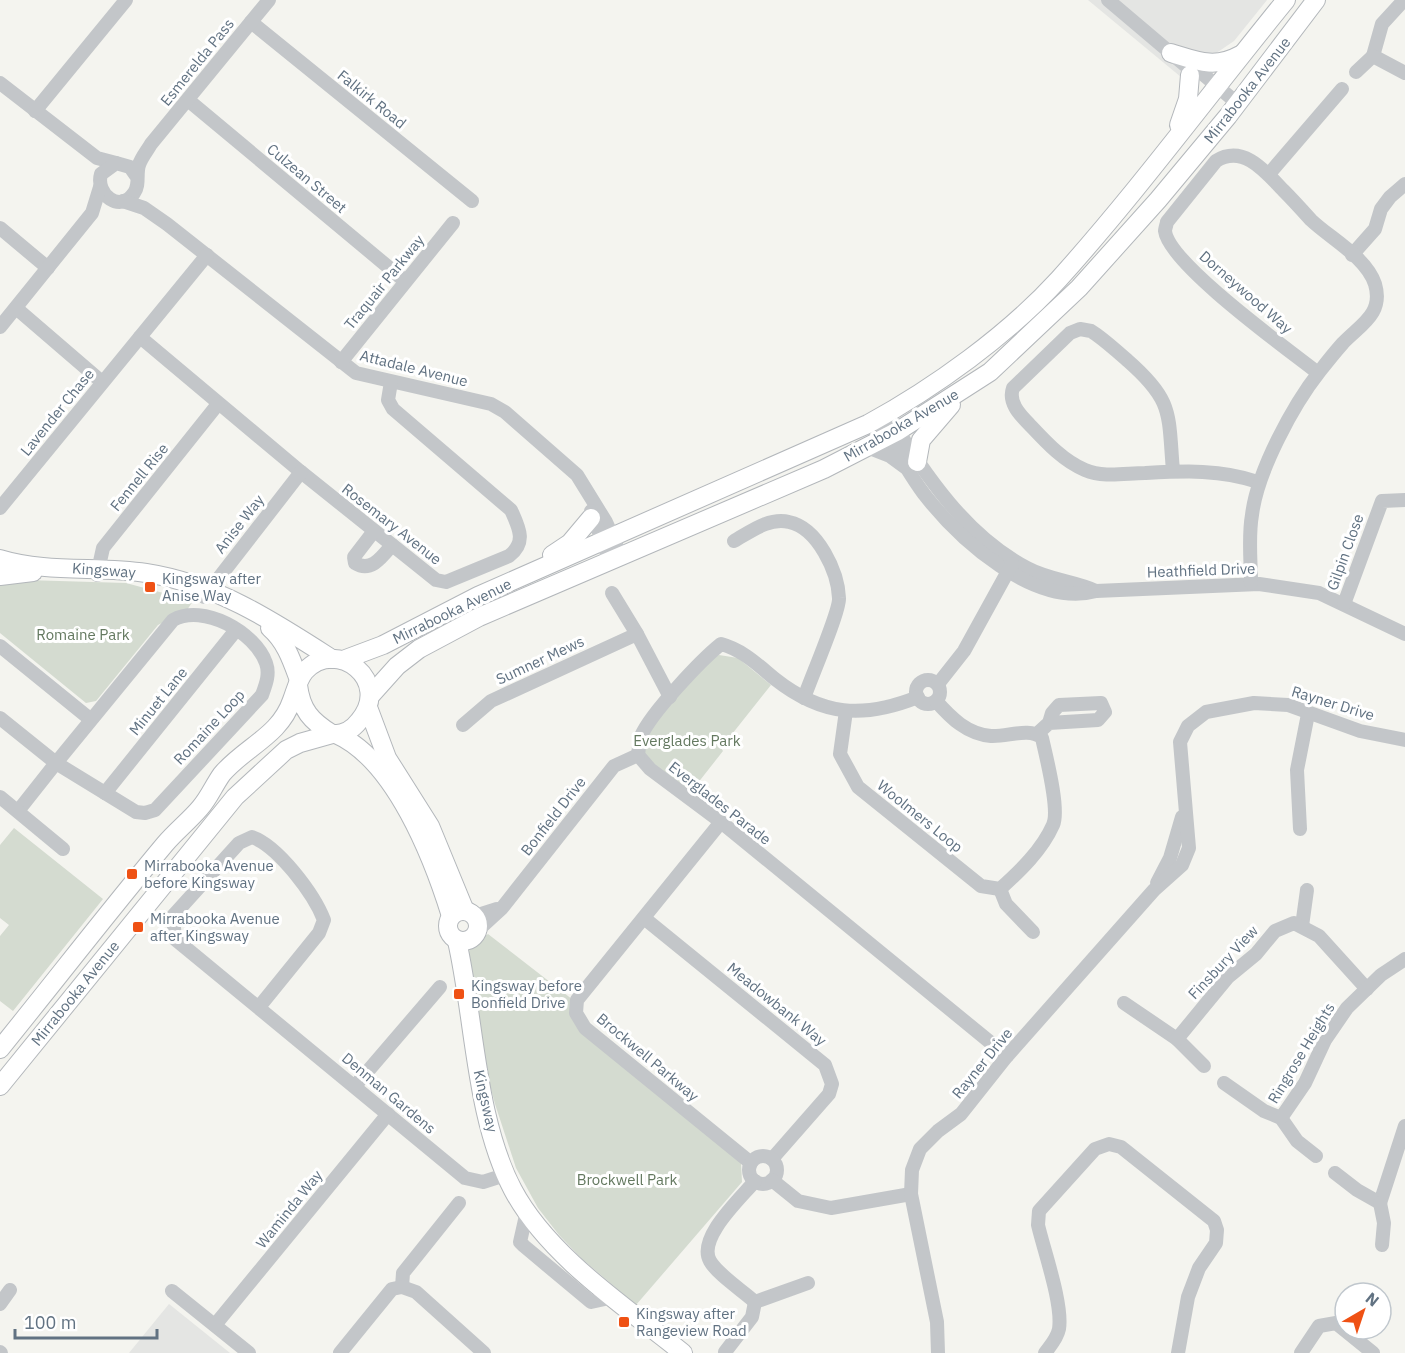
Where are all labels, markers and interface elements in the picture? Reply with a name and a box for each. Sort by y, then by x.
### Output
street label: Esmerelda Pass [156,14,238,110]
street label: Mirrabooka Avenue [1200,33,1294,147]
street label: Falkirk Road [334,66,410,132]
street label: Culzean Street [263,139,351,217]
street label: Traquair Parkway [340,230,428,333]
street label: Dorneywood Way [1196,246,1297,338]
street label: Attadale Avenue [358,345,470,391]
street label: Lavender Chase [16,365,98,459]
street label: Mirrabooka Avenue [840,384,962,466]
street label: Fennell Rise [106,439,172,515]
street label: Rosemary Avenue [338,479,446,569]
street label: Anise Way [210,490,268,557]
street label: Gilpin Close [1322,511,1368,593]
street label: Kingsway [72,558,137,582]
street label: Heathfield Drive [1146,559,1256,581]
place label: Kingsway after Anise Way [162,569,262,605]
street label: Mirrabooka Avenue [389,574,515,648]
marker: Kingsway after Anise Way [143,580,157,594]
park label: Romaine Park [36,625,130,644]
street label: Sumner Mews [493,631,587,689]
street label: Minuet Lane [125,663,191,739]
street label: Rayner Drive [1289,681,1377,725]
street label: Romaine Loop [169,685,249,769]
park label: Everglades Park [633,731,741,750]
street label: Everglades Parade [665,757,775,849]
street label: Bonfield Drive [516,773,590,859]
street label: Woolmers Loop [873,776,967,856]
place label: Mirrabooka Avenue before Kingsway [144,856,274,892]
marker: Mirrabooka Avenue before Kingsway [125,867,139,881]
place label: Mirrabooka Avenue after Kingsway [150,909,280,945]
marker: Mirrabooka Avenue after Kingsway [131,920,145,934]
street label: Finsbury View [1184,921,1262,1003]
street label: Mirrabooka Avenue [27,937,123,1049]
street label: Meadowbank Way [724,958,831,1050]
place label: Kingsway before Bonfield Drive [471,976,582,1012]
marker: Kingsway before Bonfield Drive [452,987,466,1001]
street label: Ringrose Heights [1263,999,1339,1107]
street label: Brockwell Parkway [593,1009,703,1106]
street label: Rayner Drive [948,1024,1016,1102]
street label: Denman Gardens [338,1048,440,1138]
street label: Kingsway [470,1068,503,1135]
street label: Waminda Way [252,1166,327,1252]
park label: Brockwell Park [577,1170,677,1189]
north arrow [1333,1281,1393,1341]
text: N [1362,1288,1383,1311]
scale bar [15,1302,158,1340]
place label: Kingsway after Rangeview Road [636,1304,747,1340]
text: 100 m [24,1311,76,1334]
marker: Kingsway after Rangeview Road [617,1315,631,1329]

